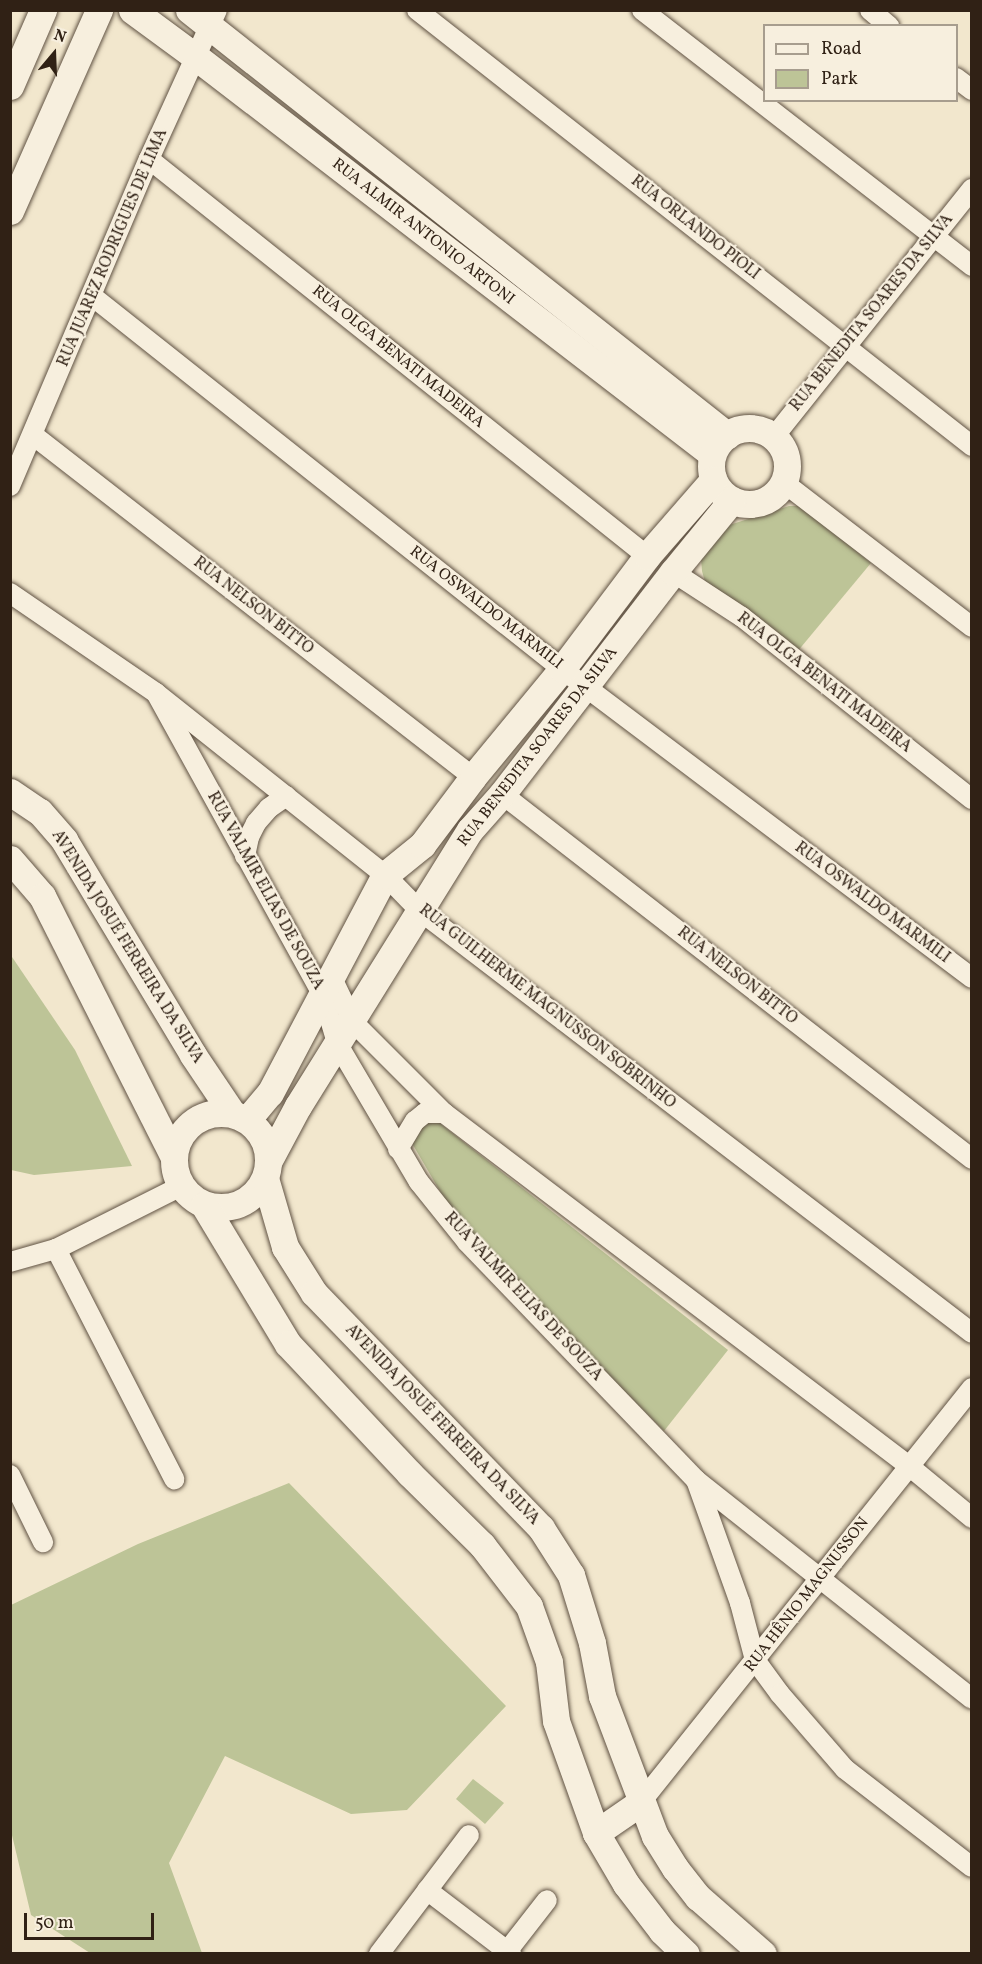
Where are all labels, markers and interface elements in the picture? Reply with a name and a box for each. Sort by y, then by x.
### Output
north arrow [24,24,84,84]
legend [763,24,958,102]
text: N [51,25,69,49]
text: Road [821,37,862,62]
text: Park [821,67,858,92]
street label: RUA JUAREZ RODRIGUES DE LIMA [54,126,172,370]
street label: RUA ALMIR ANTONIO ARTONI [328,155,518,309]
street label: RUA ORLANDO PIOLI [627,172,763,284]
street label: RUA BENEDITA SOARES DA SILVA [786,210,958,416]
street label: RUA OLGA BENATI MADEIRA [308,281,488,433]
street label: RUA OSWALDO MARMILI [405,542,567,674]
street label: RUA NELSON BITTO [189,553,317,659]
street label: RUA OLGA BENATI MADEIRA [733,609,915,757]
street label: RUA BENEDITA SOARES DA SILVA [454,643,622,851]
street label: RUA VALMIR ELIAS DE SOUZA [202,788,328,994]
street label: AVENIDA JOSUÉ FERREIRA DA SILVA [47,827,207,1067]
street label: RUA OSWALDO MARMILI [791,838,953,968]
street label: RUA GUILHERME MAGNUSSON SOBRINHO [415,901,679,1113]
street label: RUA NELSON BITTO [673,923,801,1029]
street label: RUA VALMIR ELIAS DE SOUZA [440,1209,606,1385]
street label: AVENIDA JOSUÉ FERREIRA DA SILVA [341,1321,543,1529]
street label: RUA HÊNIO MAGNUSSON [741,1514,873,1676]
scale bar [27,1901,158,1939]
text: 50 m [35,1911,74,1936]

